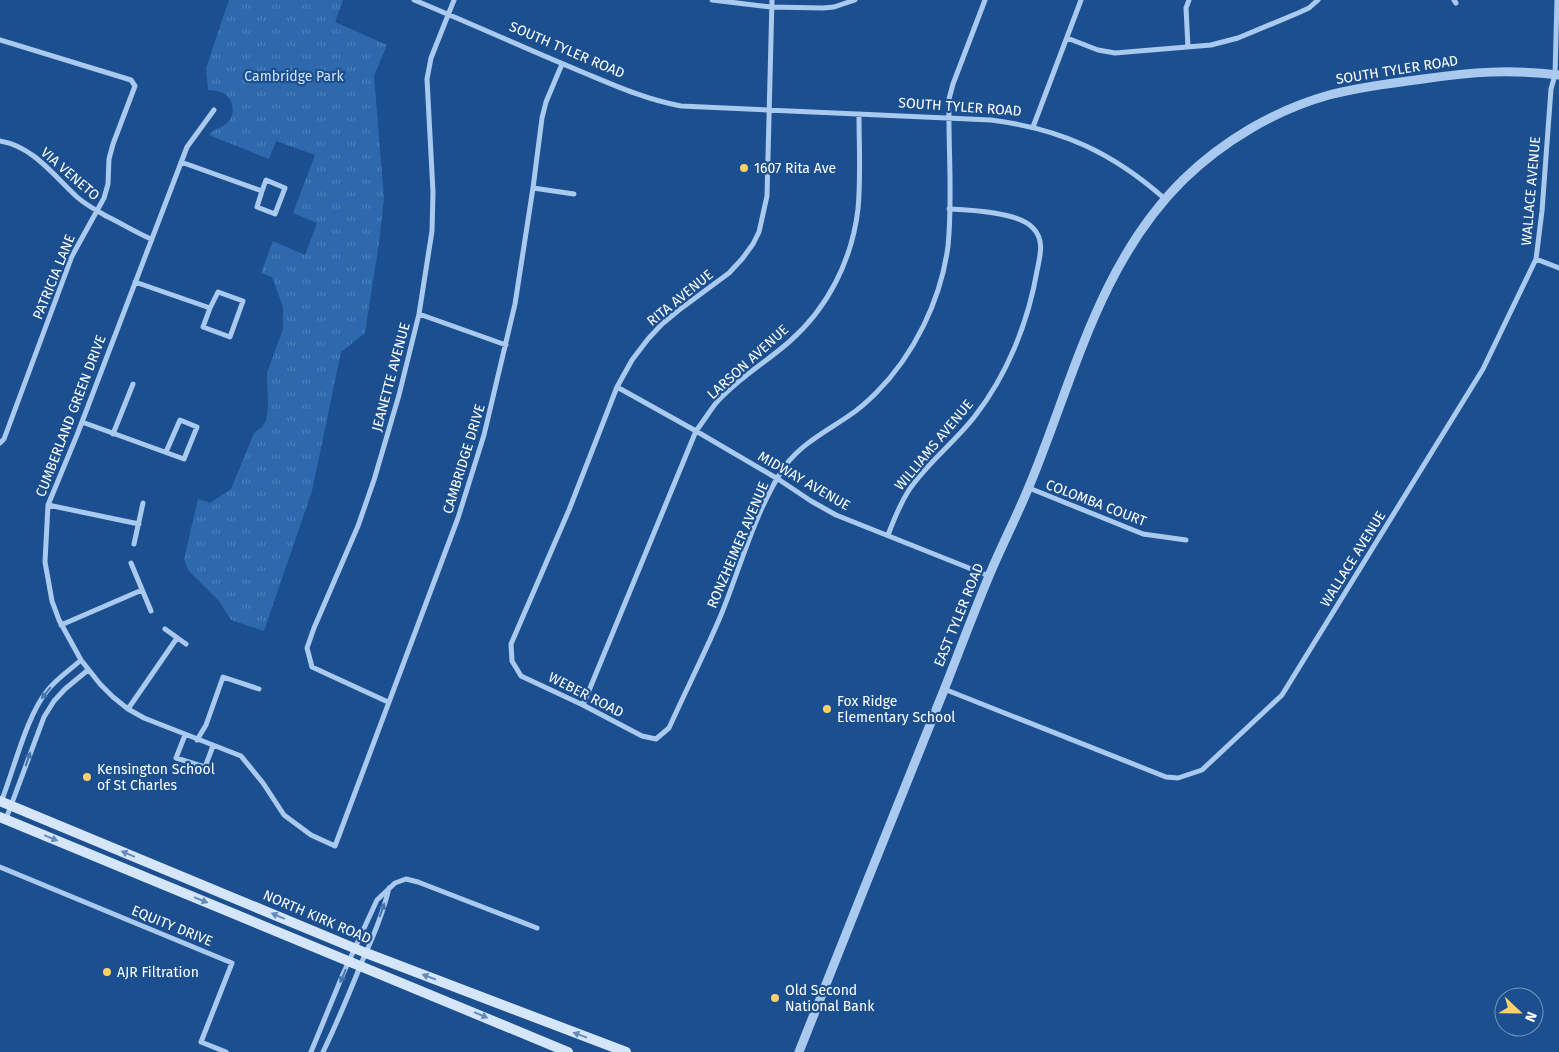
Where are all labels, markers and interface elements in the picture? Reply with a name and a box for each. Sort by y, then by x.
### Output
street label: SOUTH TYLER ROAD [507,18,627,82]
street label: SOUTH TYLER ROAD [1335,52,1459,88]
park label: Cambridge Park [244,68,344,85]
street label: SOUTH TYLER ROAD [898,94,1022,120]
street label: WALLACE AVENUE [1518,136,1544,246]
street label: VIA VENETO [37,144,103,204]
place label: 1607 Rita Ave [754,160,836,177]
marker: 1607 Rita Ave [738,162,750,174]
street label: PATRICIA LANE [29,232,79,322]
street label: RITA AVENUE [643,266,717,330]
street label: JEANETTE AVENUE [368,321,414,433]
street label: LARSON AVENUE [704,321,792,403]
street label: CUMBERLAND GREEN DRIVE [32,333,110,499]
street label: WILLIAMS AVENUE [891,396,977,494]
street label: CAMBRIDGE DRIVE [439,402,489,516]
street label: MIDWAY AVENUE [755,448,853,514]
street label: COLOMBA COURT [1043,476,1149,530]
street label: RONZHEIMER AVENUE [704,479,772,611]
street label: WALLACE AVENUE [1317,508,1389,610]
street label: EAST TYLER ROAD [930,561,988,669]
street label: WEBER ROAD [546,669,626,721]
one-way arrow [41,687,52,700]
place label: Fox Ridge Elementary School [837,693,955,726]
marker: Fox Ridge Elementary School [821,703,833,715]
one-way arrow [25,752,32,767]
place label: Kensington School of St Charles [97,761,215,794]
marker: Kensington School of St Charles [81,771,93,783]
one-way arrow [44,834,58,842]
one-way arrow [121,849,135,857]
street label: NORTH KIRK ROAD [260,887,374,947]
one-way arrow [194,896,208,904]
street label: EQUITY DRIVE [129,902,215,950]
one-way arrow [379,903,387,918]
one-way arrow [270,912,285,920]
place label: AJR Filtration [117,964,199,981]
marker: AJR Filtration [101,966,113,978]
one-way arrow [338,969,346,983]
one-way arrow [421,973,436,980]
place label: Old Second National Bank [785,982,875,1015]
north arrow [1494,987,1544,1037]
marker: Old Second National Bank [769,992,781,1004]
text: N [1521,1009,1540,1024]
one-way arrow [474,1012,488,1020]
one-way arrow [572,1031,587,1039]

